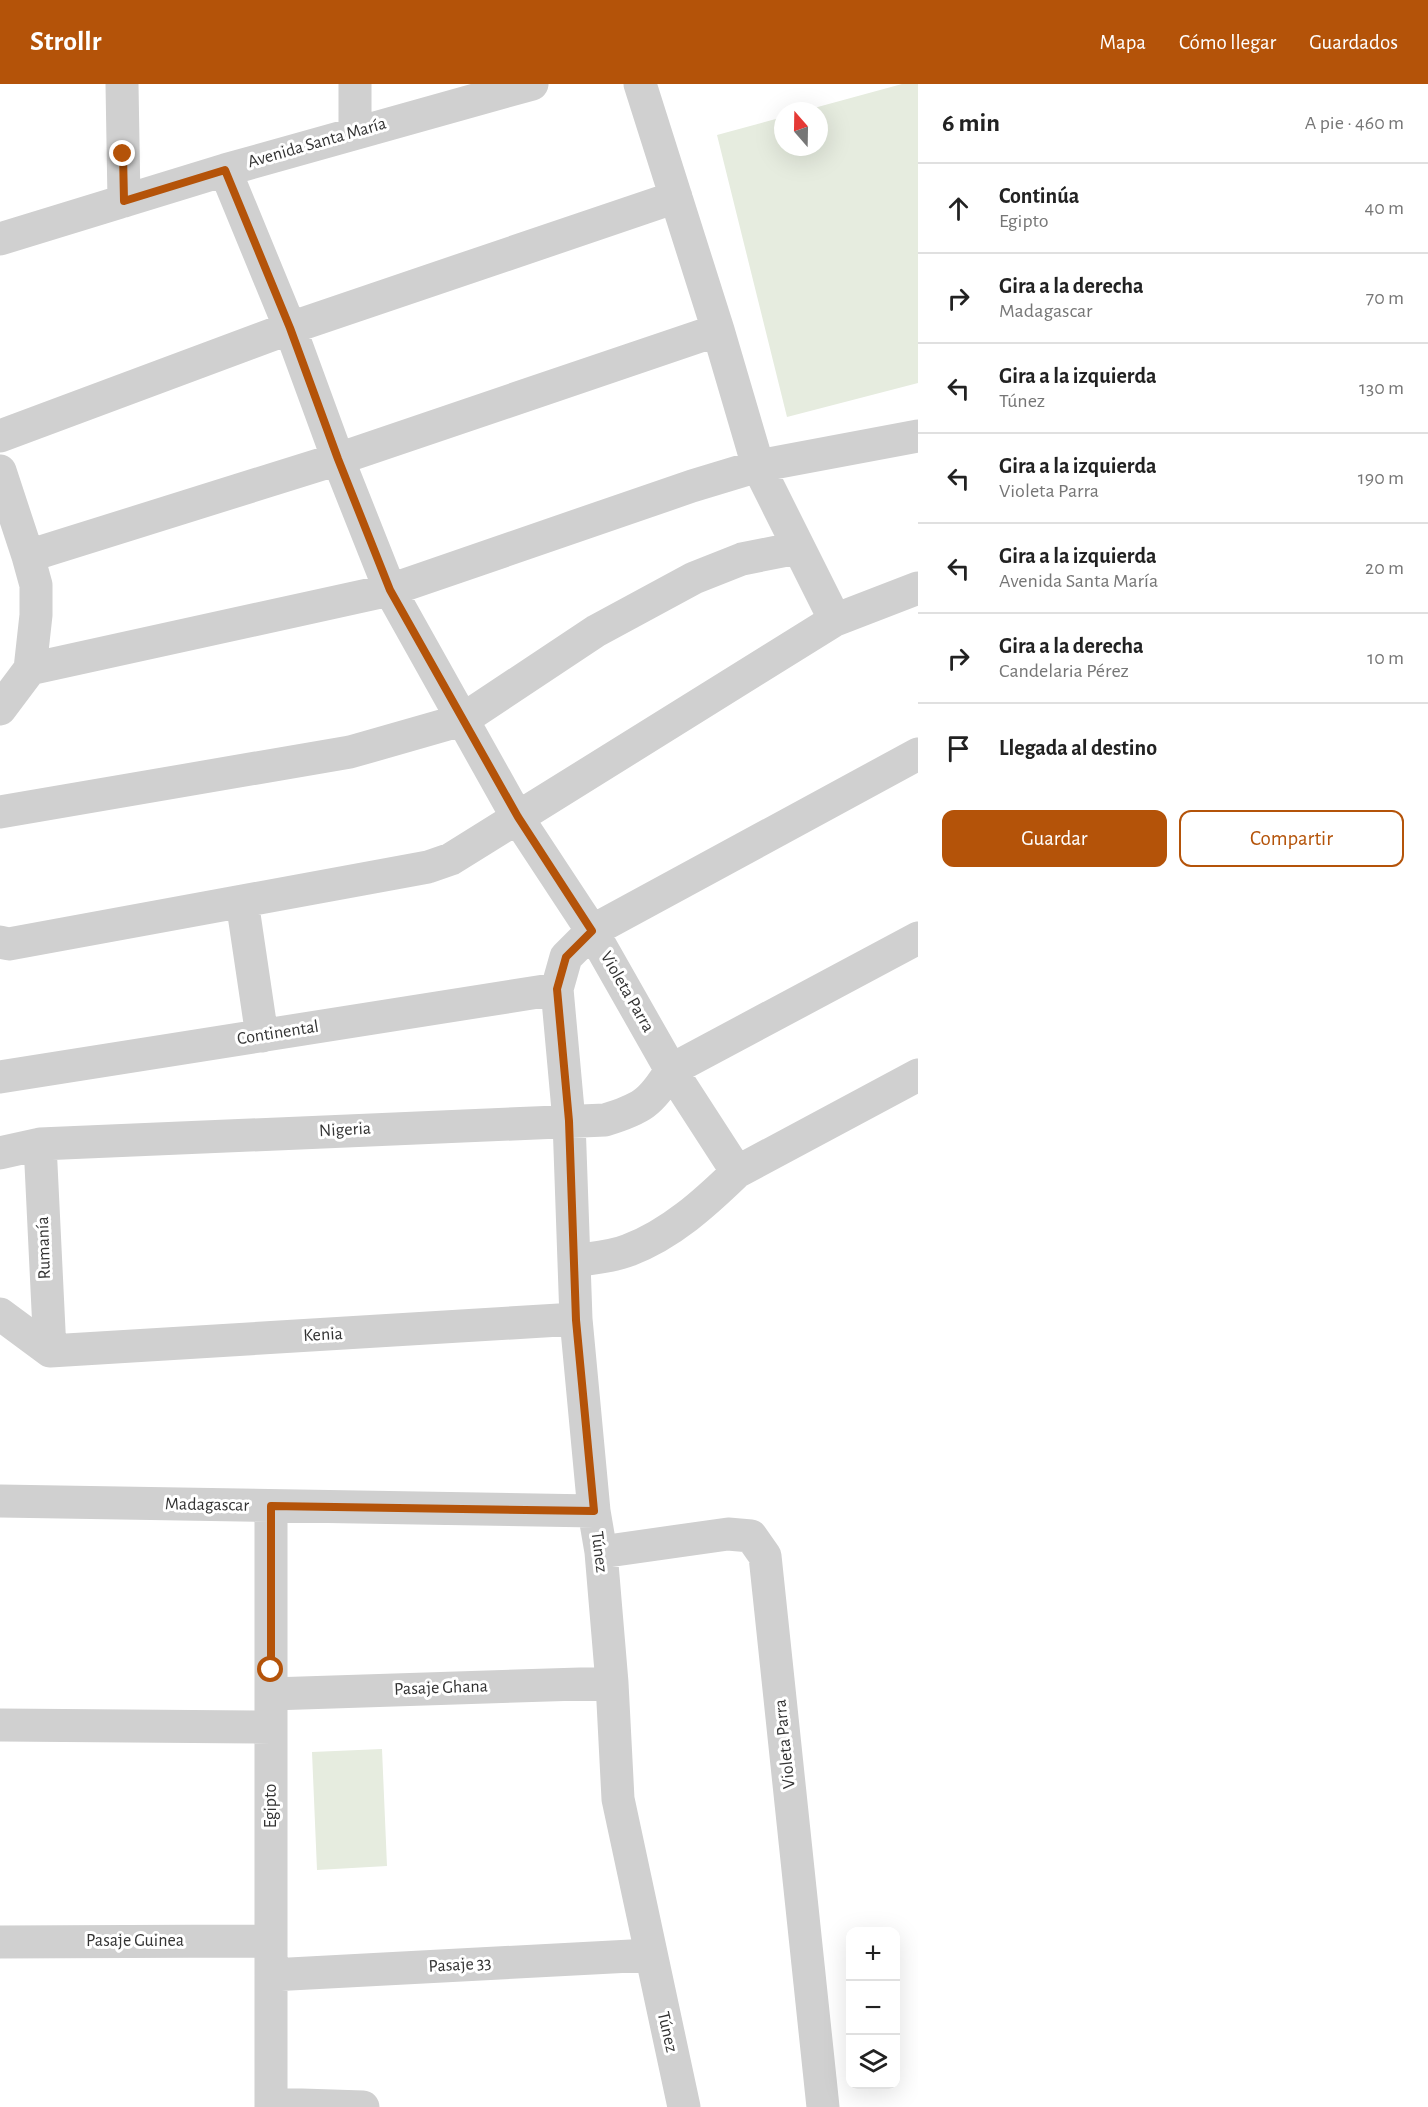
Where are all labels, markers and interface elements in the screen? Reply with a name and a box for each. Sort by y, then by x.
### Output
text: Strollr [30,28,101,56]
text: Mapa [1100,32,1146,53]
text: Cómo llegar [1179,32,1276,53]
text: Guardados [1309,32,1398,53]
north arrow [774,102,828,156]
text: 6 min [942,110,1000,136]
text: A pie · 460 m [1305,113,1404,133]
street label: Avenida Santa María [246,115,388,171]
route end [109,140,135,166]
text: Continúa [999,185,1079,207]
icon: ahead [942,192,975,225]
text: 40 m [1365,198,1404,218]
text: Egipto [999,211,1049,231]
text: Gira a la derecha [999,275,1144,297]
icon: right [942,282,975,315]
text: 70 m [1366,288,1404,308]
text: Madagascar [999,301,1093,321]
text: Gira a la izquierda [999,365,1157,387]
icon: left [942,372,975,405]
text: 130 m [1359,378,1404,398]
text: Túnez [999,391,1045,411]
text: Gira a la izquierda [999,455,1157,477]
icon: left [942,462,975,495]
text: 190 m [1358,468,1404,488]
text: Violeta Parra [999,481,1099,501]
text: Gira a la izquierda [999,545,1157,567]
icon: left [942,552,975,585]
text: 20 m [1365,558,1404,578]
text: Avenida Santa María [999,571,1158,591]
text: Gira a la derecha [999,635,1144,657]
icon: right [942,642,975,675]
text: 10 m [1367,648,1404,668]
text: Candelaria Pérez [999,661,1129,681]
icon: arrive [942,732,975,765]
text: Llegada al destino [999,737,1157,759]
button: Guardar [942,810,1167,867]
button: Compartir [1179,810,1404,867]
street label: Violeta Parra [597,949,657,1035]
street label: Continental [236,1018,320,1048]
street label: Nigeria [318,1120,372,1140]
street label: Rumanía [34,1216,54,1280]
street label: Kenia [303,1325,343,1345]
street label: Madagascar [165,1495,249,1515]
street label: Túnez [588,1530,610,1574]
route start [257,1656,283,1682]
street label: Pasaje Ghana [394,1677,488,1699]
street label: Violeta Parra [771,1698,799,1790]
street label: Egipto [262,1784,280,1828]
map controls [846,1927,900,2089]
button: + [846,1927,900,1981]
street label: Pasaje Guinea [86,1932,184,1950]
street label: Pasaje 33 [428,1954,492,1976]
button: − [846,1981,900,2035]
street label: Túnez [654,2010,680,2054]
button: layers [846,2035,900,2089]

